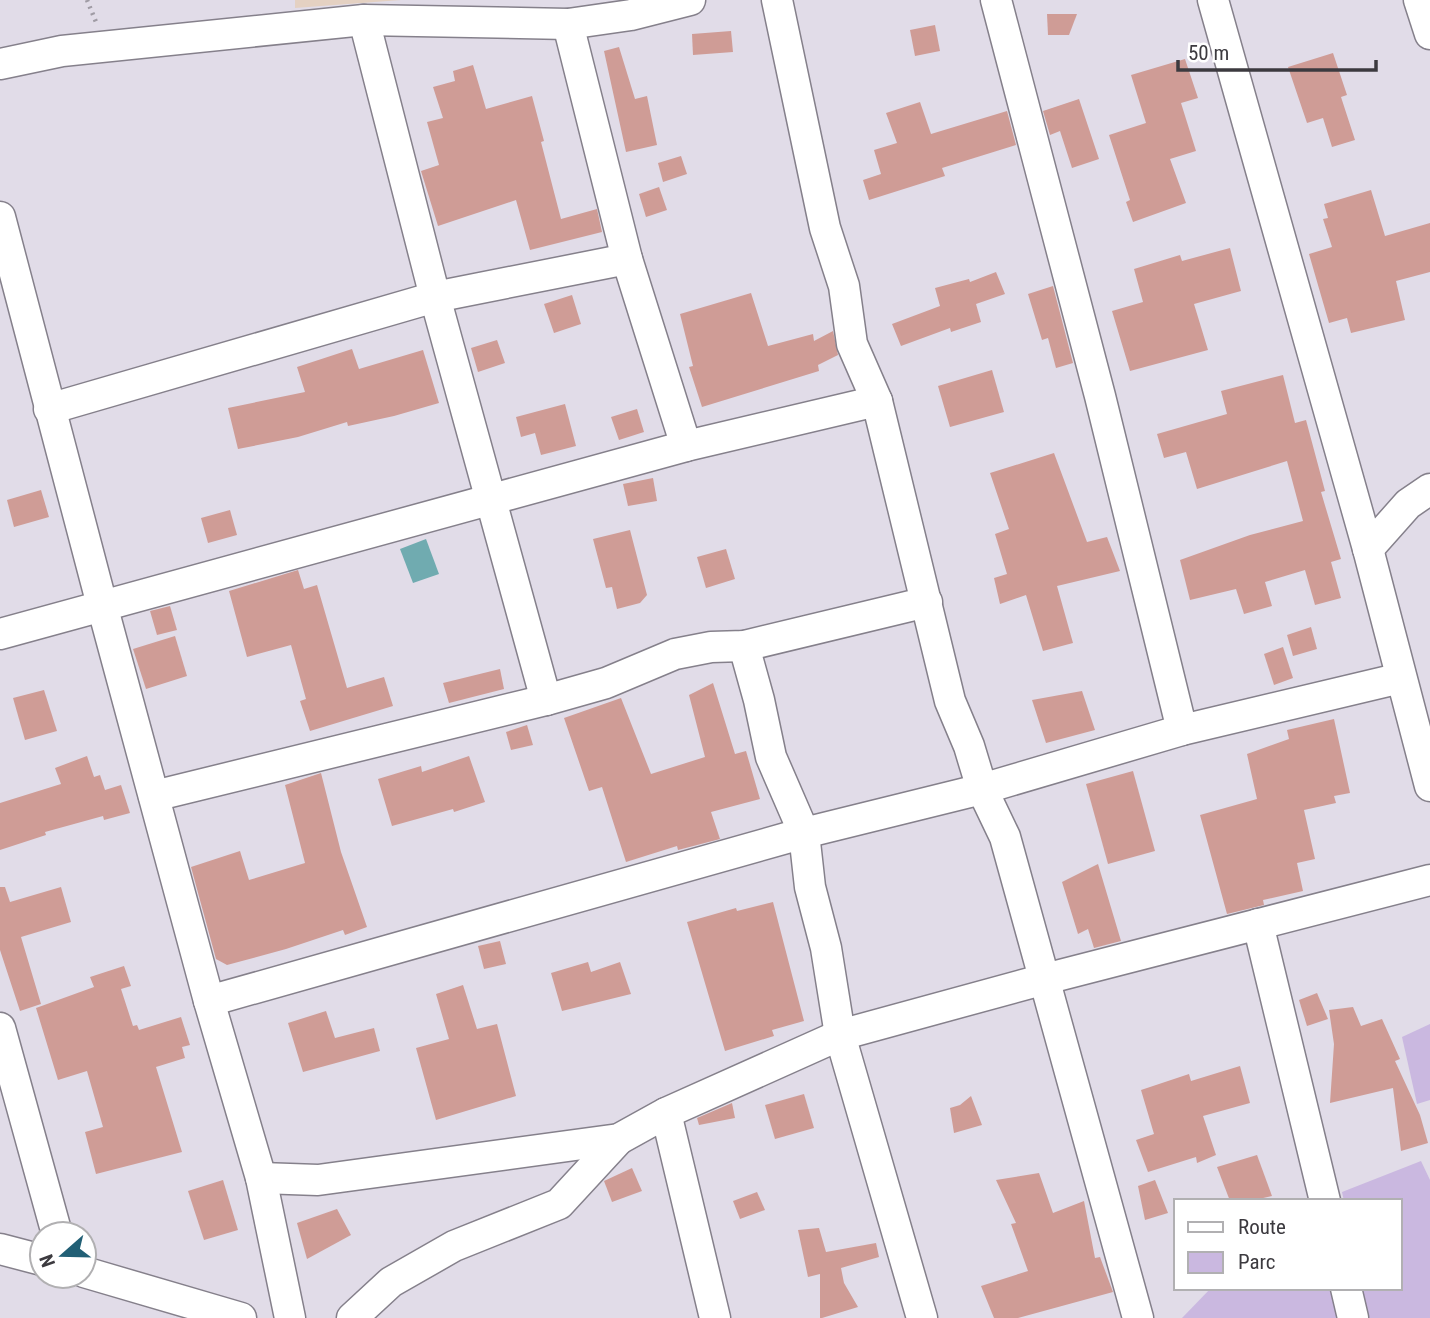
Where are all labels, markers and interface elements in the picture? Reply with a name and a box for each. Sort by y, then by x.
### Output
scale bar [1178,28,1376,72]
text: 50 m [1188,41,1229,65]
legend [1174,1199,1402,1290]
text: Route [1238,1215,1286,1239]
north arrow [28,1220,98,1290]
text: Parc [1238,1250,1276,1274]
text: N [35,1251,60,1270]

